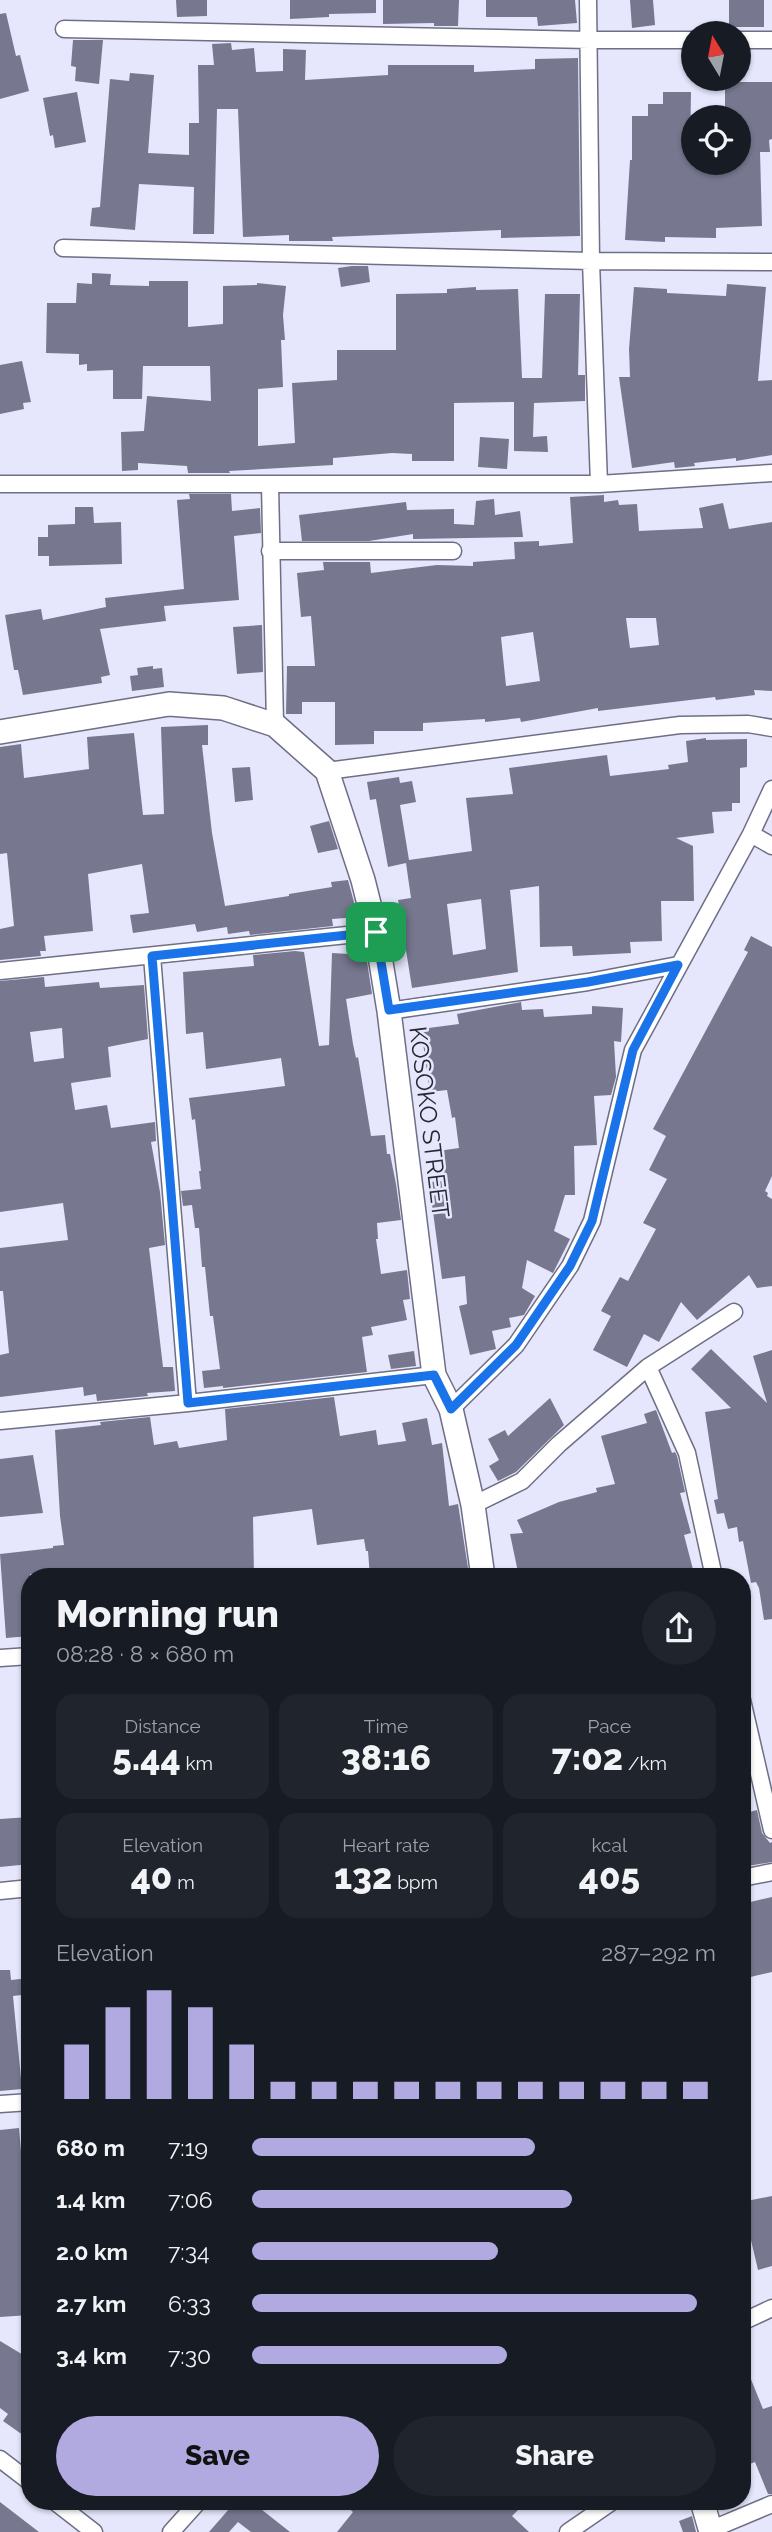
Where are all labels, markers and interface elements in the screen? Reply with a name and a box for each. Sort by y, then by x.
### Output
north arrow [681,21,751,91]
map controls [681,21,751,175]
button: locate [681,105,751,175]
pin [346,902,406,962]
icon: arrive [357,913,395,951]
street label: KOSOKO STREET [403,1025,456,1220]
text: Morning run [56,1591,279,1636]
button: share [642,1591,716,1665]
text: 08:28 · 8 × 680 m [56,1640,234,1667]
text: Distance [125,1715,201,1737]
text: Time [364,1715,408,1737]
text: Pace [588,1715,631,1737]
text: 5.44 [112,1737,181,1778]
text: 38:16 [341,1737,431,1778]
text: 7:02 [552,1737,623,1778]
text: km [181,1752,213,1774]
text: /km [623,1752,667,1774]
text: Elevation [122,1834,203,1856]
text: Heart rate [342,1834,430,1856]
text: kcal [592,1834,627,1856]
text: 40 [131,1856,172,1897]
text: 132 [334,1856,392,1897]
text: 405 [579,1856,640,1897]
text: m [172,1871,195,1893]
text: bpm [392,1871,438,1893]
text: Elevation [56,1939,154,1966]
text: 287–292 m [601,1939,716,1966]
text: 680 m [56,2134,125,2161]
text: 7:19 [168,2134,208,2161]
text: 1.4 km [56,2186,125,2213]
text: 7:06 [168,2186,213,2213]
text: 2.0 km [56,2238,128,2265]
text: 7:34 [168,2238,209,2265]
text: 2.7 km [56,2290,126,2317]
text: 6:33 [168,2290,211,2317]
text: 3.4 km [56,2342,127,2369]
text: 7:30 [168,2342,211,2369]
button: Save [56,2416,379,2496]
button: Share [393,2416,716,2496]

